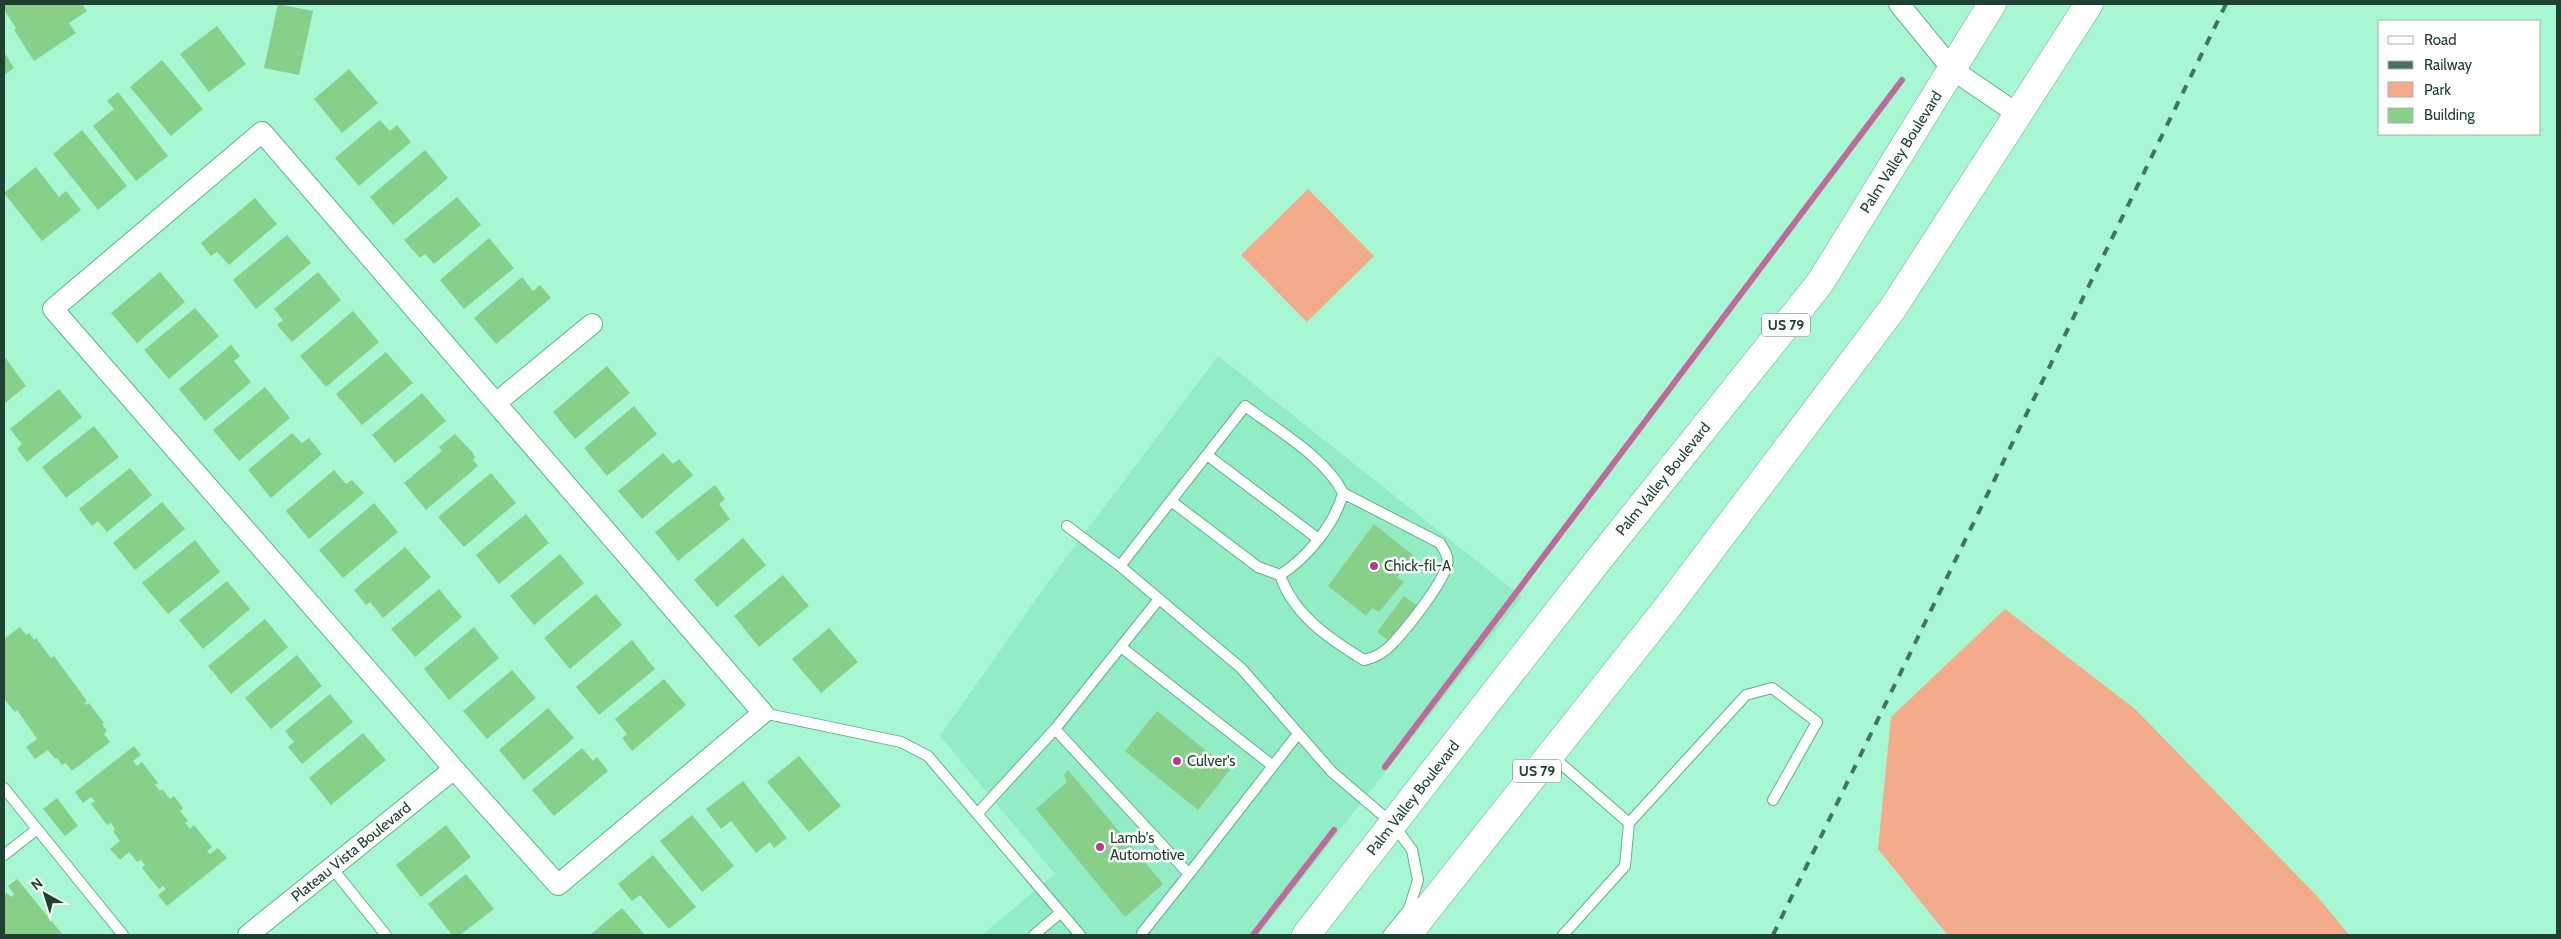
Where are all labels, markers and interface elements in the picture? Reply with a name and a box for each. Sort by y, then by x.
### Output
legend [2378,20,2541,135]
text: Road [2424,31,2457,49]
text: Railway [2424,56,2473,74]
text: Park [2424,81,2451,99]
street label: Palm Valley Boulevard [1856,88,1946,216]
text: Building [2424,106,2475,124]
road number: US 79 [1762,314,1810,336]
street label: Palm Valley Boulevard [1612,419,1714,539]
place label: Chick-fil-A [1384,557,1452,575]
marker: Chick-fil-A [1368,560,1380,572]
street label: Palm Valley Boulevard [1363,737,1463,859]
place label: Culver's [1187,752,1236,770]
marker: Culver's [1171,755,1183,767]
road number: US 79 [1513,759,1561,782]
street label: Plateau Vista Boulevard [288,798,414,906]
place label: Lamb's Automotive [1110,829,1185,864]
marker: Lamb's Automotive [1094,841,1106,853]
north arrow [20,869,70,919]
text: N [27,874,46,894]

